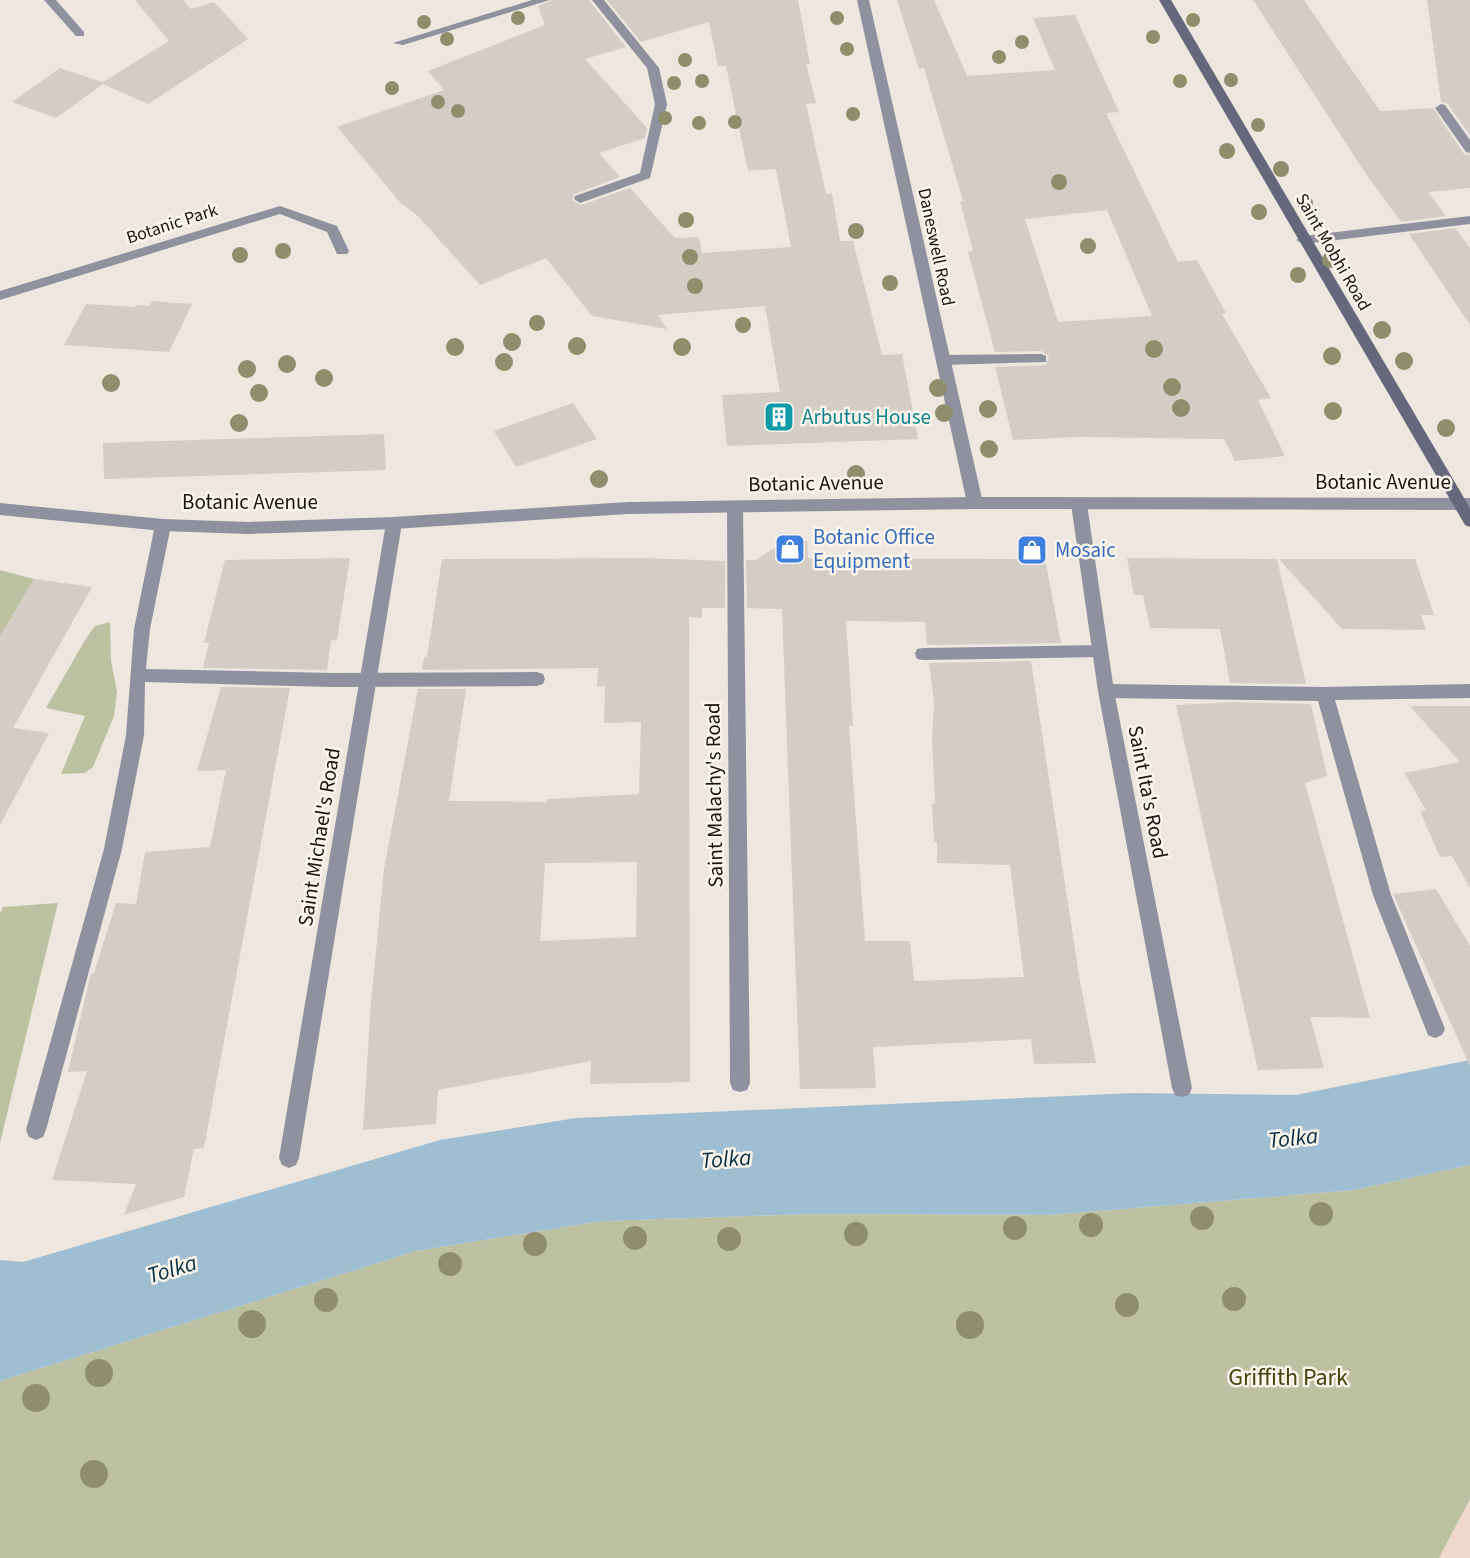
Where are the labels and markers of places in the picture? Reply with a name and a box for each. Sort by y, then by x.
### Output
building icon: Arbutus House [762,400,796,434]
place label: Arbutus House [802,402,931,432]
place label: Botanic Office Equipment [813,522,935,576]
shop icon: Botanic Office Equipment [773,532,807,566]
shop icon: Mosaic [1015,533,1049,567]
place label: Mosaic [1055,535,1116,565]

